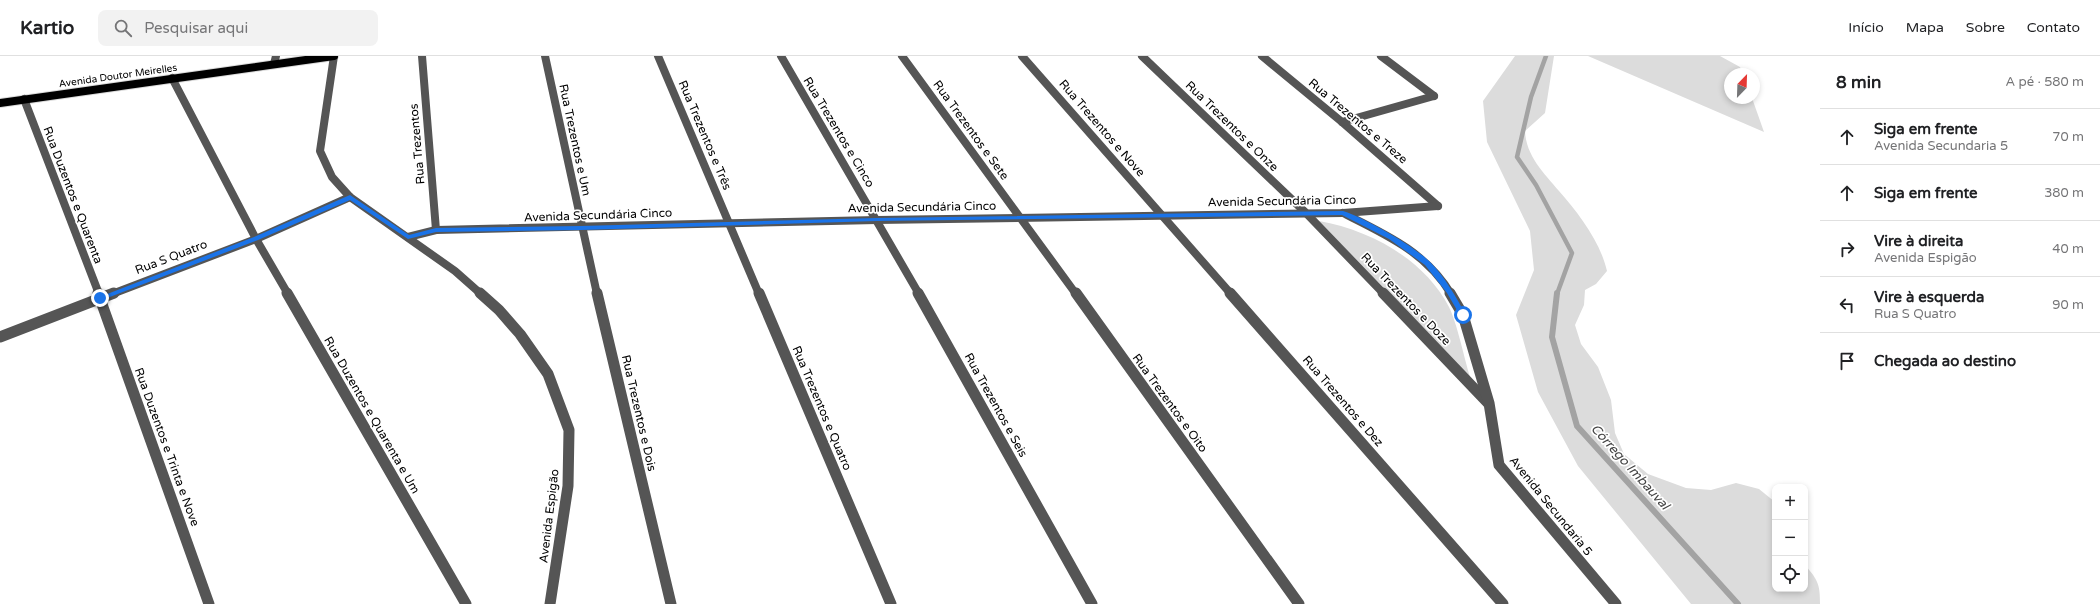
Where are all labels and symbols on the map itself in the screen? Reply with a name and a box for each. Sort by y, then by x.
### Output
street label: Avenida Doutor Meirelles [58,62,178,90]
north arrow [1724,68,1760,104]
street label: Rua Trezentos e Cinco [800,74,878,190]
street label: Rua Trezentos e Treze [1306,76,1410,167]
street label: Rua Trezentos e Nove [1056,77,1148,179]
street label: Rua Trezentos e Três [676,78,735,192]
street label: Rua Trezentos e Sete [930,78,1012,183]
street label: Rua Trezentos e Onze [1183,78,1282,174]
street label: Rua Trezentos e Um [556,83,594,197]
street label: Rua Trezentos [406,103,428,185]
street label: Rua Duzentos e Quarenta [40,124,106,266]
street label: Avenida Secundária Cinco [1208,193,1356,209]
street label: Avenida Secundária Cinco [848,199,996,215]
street label: Avenida Secundária Cinco [524,205,672,225]
street label: Rua S Quatro [133,237,209,277]
street label: Rua Trezentos e Doze [1358,250,1454,348]
route end [91,289,109,307]
route start [1454,306,1472,324]
street label: Rua Duzentos e Quarenta e Um [321,334,423,496]
street label: Rua Trezentos e Quatro [789,344,855,472]
street label: Rua Trezentos e Seis [962,350,1031,460]
street label: Rua Trezentos e Oito [1130,351,1210,455]
street label: Rua Trezentos e Dez [1300,353,1386,449]
street label: Rua Trezentos e Dois [619,354,659,473]
street label: Rua Duzentos e Trinta e Nove [132,366,202,528]
water label: Córrego Imbauval [1587,421,1674,514]
street label: Avenida Secundaria 5 [1507,453,1595,559]
street label: Avenida Espigão [536,468,562,564]

